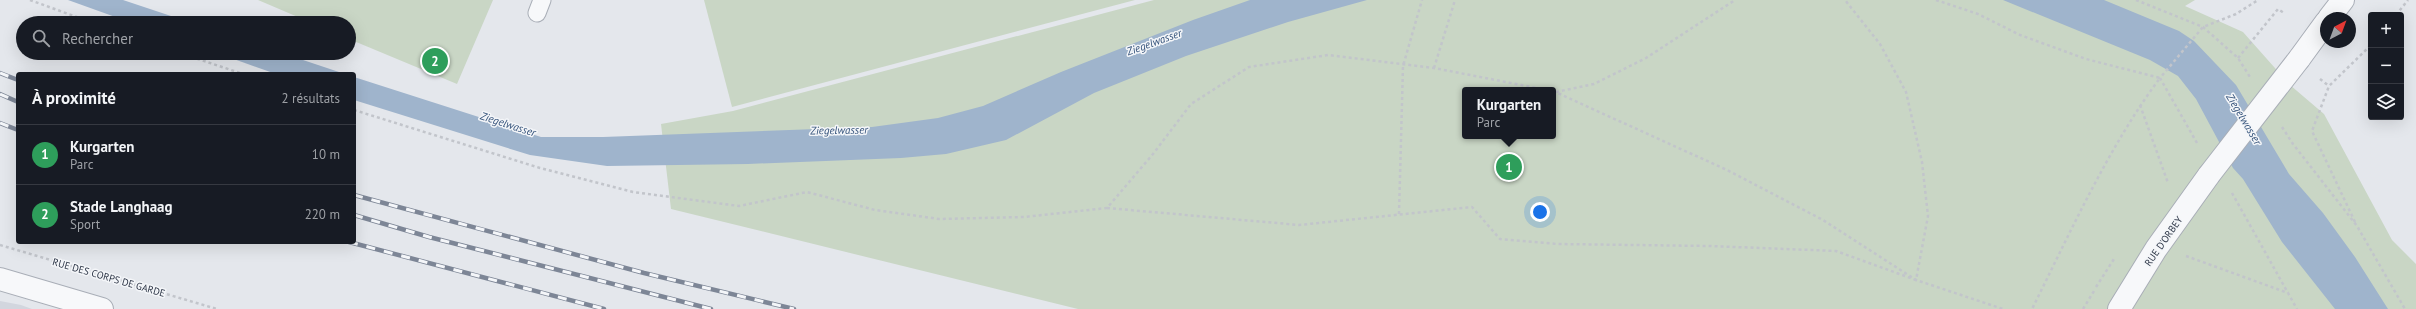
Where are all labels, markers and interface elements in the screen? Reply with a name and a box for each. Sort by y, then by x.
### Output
north arrow [2320,12,2356,48]
map controls [2368,12,2404,120]
button: + [2368,12,2404,48]
search box [16,16,356,60]
water label: Ziegelwasser [1124,25,1185,59]
icon: search [30,27,52,49]
text: Rechercher [62,29,133,48]
pin: 2 [422,46,448,76]
button: − [2368,48,2404,84]
button: layers [2368,84,2404,120]
text: À proximité [32,87,116,109]
popup [1462,87,1556,139]
text: 2 résultats [281,90,340,107]
water label: Ziegelwasser [2223,90,2266,148]
text: Kurgarten [1477,95,1541,114]
water label: Ziegelwasser [477,108,539,140]
text: Parc [1477,114,1500,131]
water label: Ziegelwasser [809,122,869,138]
text: Kurgarten [70,137,135,156]
text: 1 [41,146,49,163]
text: 10 m [312,146,340,163]
pin: 1 [1496,152,1522,182]
text: Parc [70,156,94,173]
text: Stade Langhaag [70,197,173,216]
your location [1530,202,1550,222]
text: 2 [41,206,49,223]
text: 220 m [305,206,340,223]
street label: RUE D'ORBEY [2141,213,2186,269]
text: Sport [70,216,100,233]
street label: RUE DES CORPS DE GARDE [51,255,167,300]

